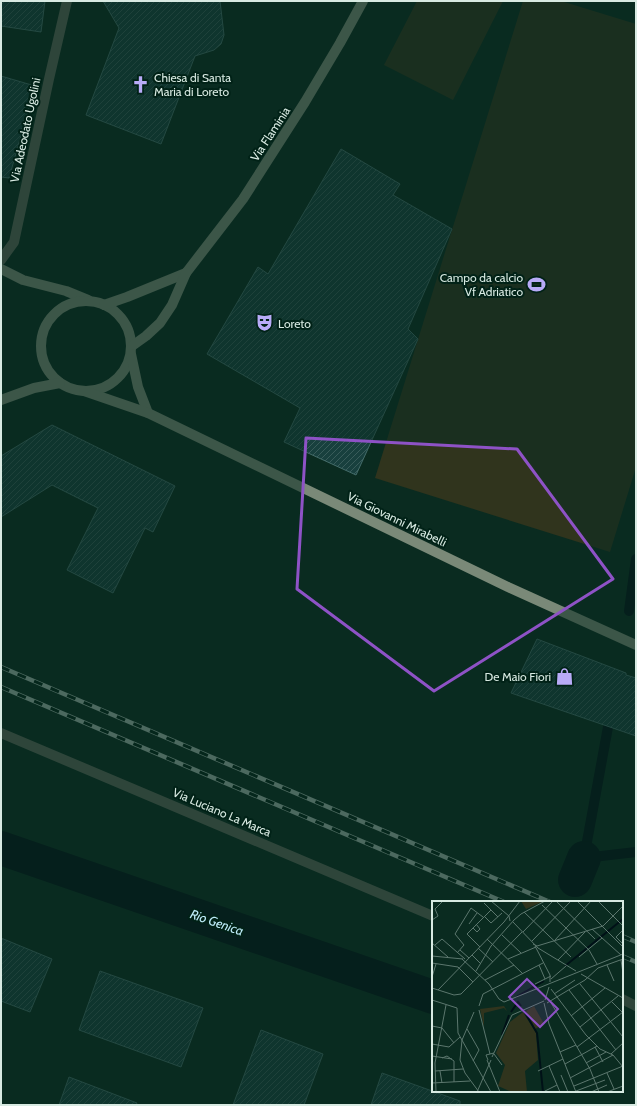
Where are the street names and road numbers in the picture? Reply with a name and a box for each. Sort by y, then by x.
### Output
street label: Via Adeodato Ugolini [7,76,43,184]
street label: Via Flaminia [247,104,293,164]
street label: Via Giovanni Mirabelli [345,488,449,550]
street label: Via Luciano La Marca [170,784,274,840]

